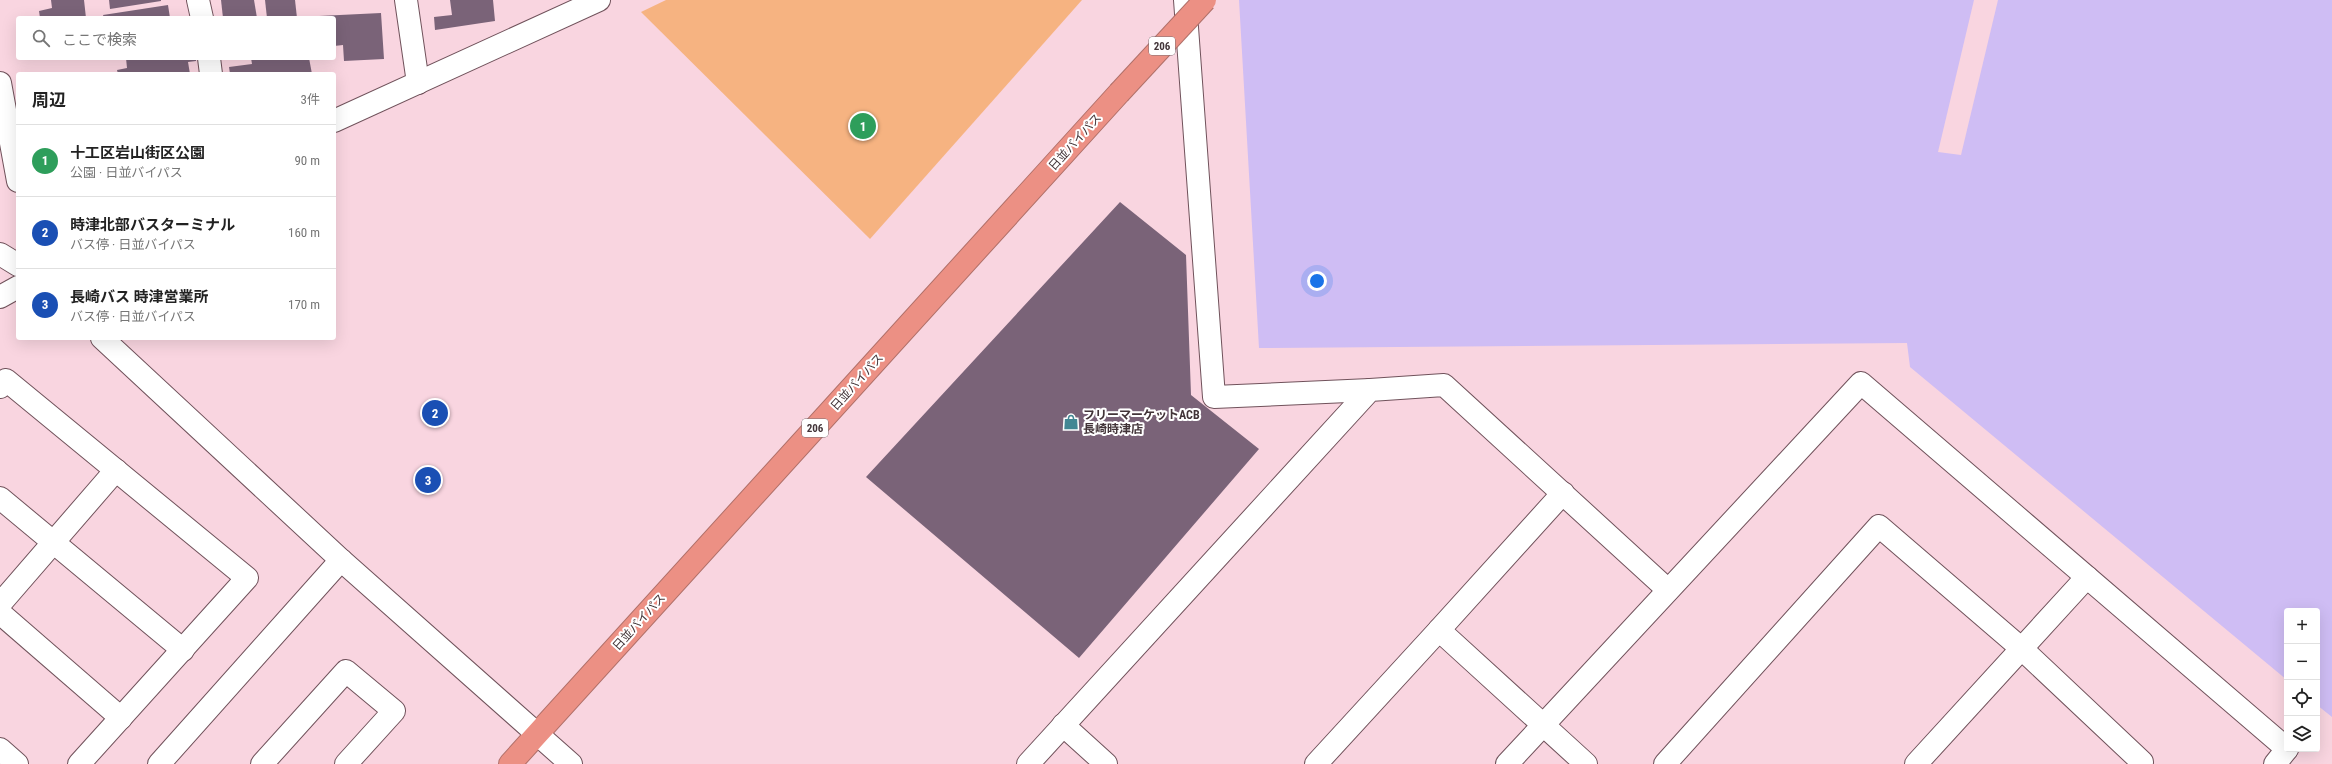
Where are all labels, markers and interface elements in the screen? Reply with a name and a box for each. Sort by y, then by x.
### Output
search box [16,16,336,60]
icon: search [30,27,52,49]
text: ここで検索 [62,31,137,49]
road number: 206 [1149,37,1175,55]
text: 周辺 [32,90,66,110]
text: 3件 [301,92,320,107]
pin: 1 [850,111,876,141]
street label: 日並バイパス [1046,111,1104,173]
text: 十工区岩山街区公園 [70,144,205,162]
text: 1 [42,153,48,168]
text: 90 m [294,153,320,168]
text: 公園 · 日並バイパス [70,165,183,180]
text: 時津北部バスターミナル [70,216,235,234]
text: 2 [42,225,48,240]
text: 160 m [288,225,320,240]
text: バス停 · 日並バイパス [70,237,196,252]
your location [1307,271,1327,291]
text: 長崎バス 時津営業所 [70,288,208,306]
text: 3 [42,297,48,312]
text: 170 m [288,297,320,312]
text: バス停 · 日並バイパス [70,309,196,324]
street label: 日並バイパス [828,351,886,413]
pin: 2 [422,398,448,428]
place label: フリーマーケットACB 長崎時津店 [1083,408,1200,436]
shop icon: フリーマーケットACB 長崎時津店 [1062,413,1080,431]
road number: 206 [802,419,828,437]
pin: 3 [415,465,441,495]
street label: 日並バイパス [610,591,668,653]
map controls [2284,608,2320,752]
button: + [2284,608,2320,644]
button: − [2284,644,2320,680]
button: locate [2284,680,2320,716]
button: layers [2284,716,2320,752]

